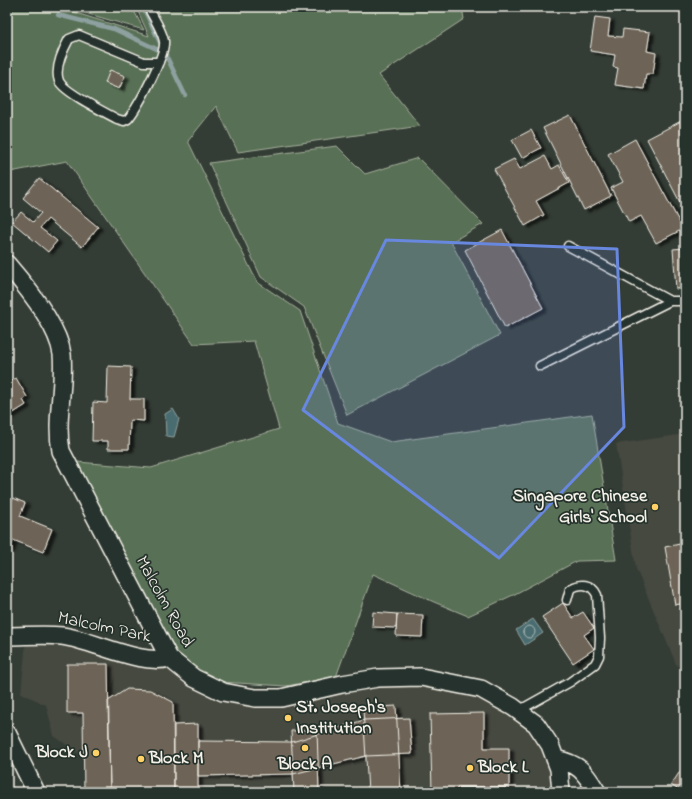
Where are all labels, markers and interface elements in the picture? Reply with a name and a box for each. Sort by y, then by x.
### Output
place label: Singapore Chinese Girls' School [512,484,648,531]
marker: Singapore Chinese Girls' School [650,502,660,512]
street label: Malcolm Road [128,551,200,653]
street label: Malcolm Park [55,605,153,651]
place label: St. Joseph's Institution [296,695,386,742]
marker: St. Joseph's Institution [283,713,293,723]
place label: Block J [34,740,88,766]
marker: Block A [300,743,310,753]
place label: Block M [148,746,204,772]
marker: Block J [91,748,101,758]
place label: Block A [277,752,332,778]
marker: Block M [136,754,146,764]
place label: Block L [477,755,529,781]
marker: Block L [465,763,475,773]

